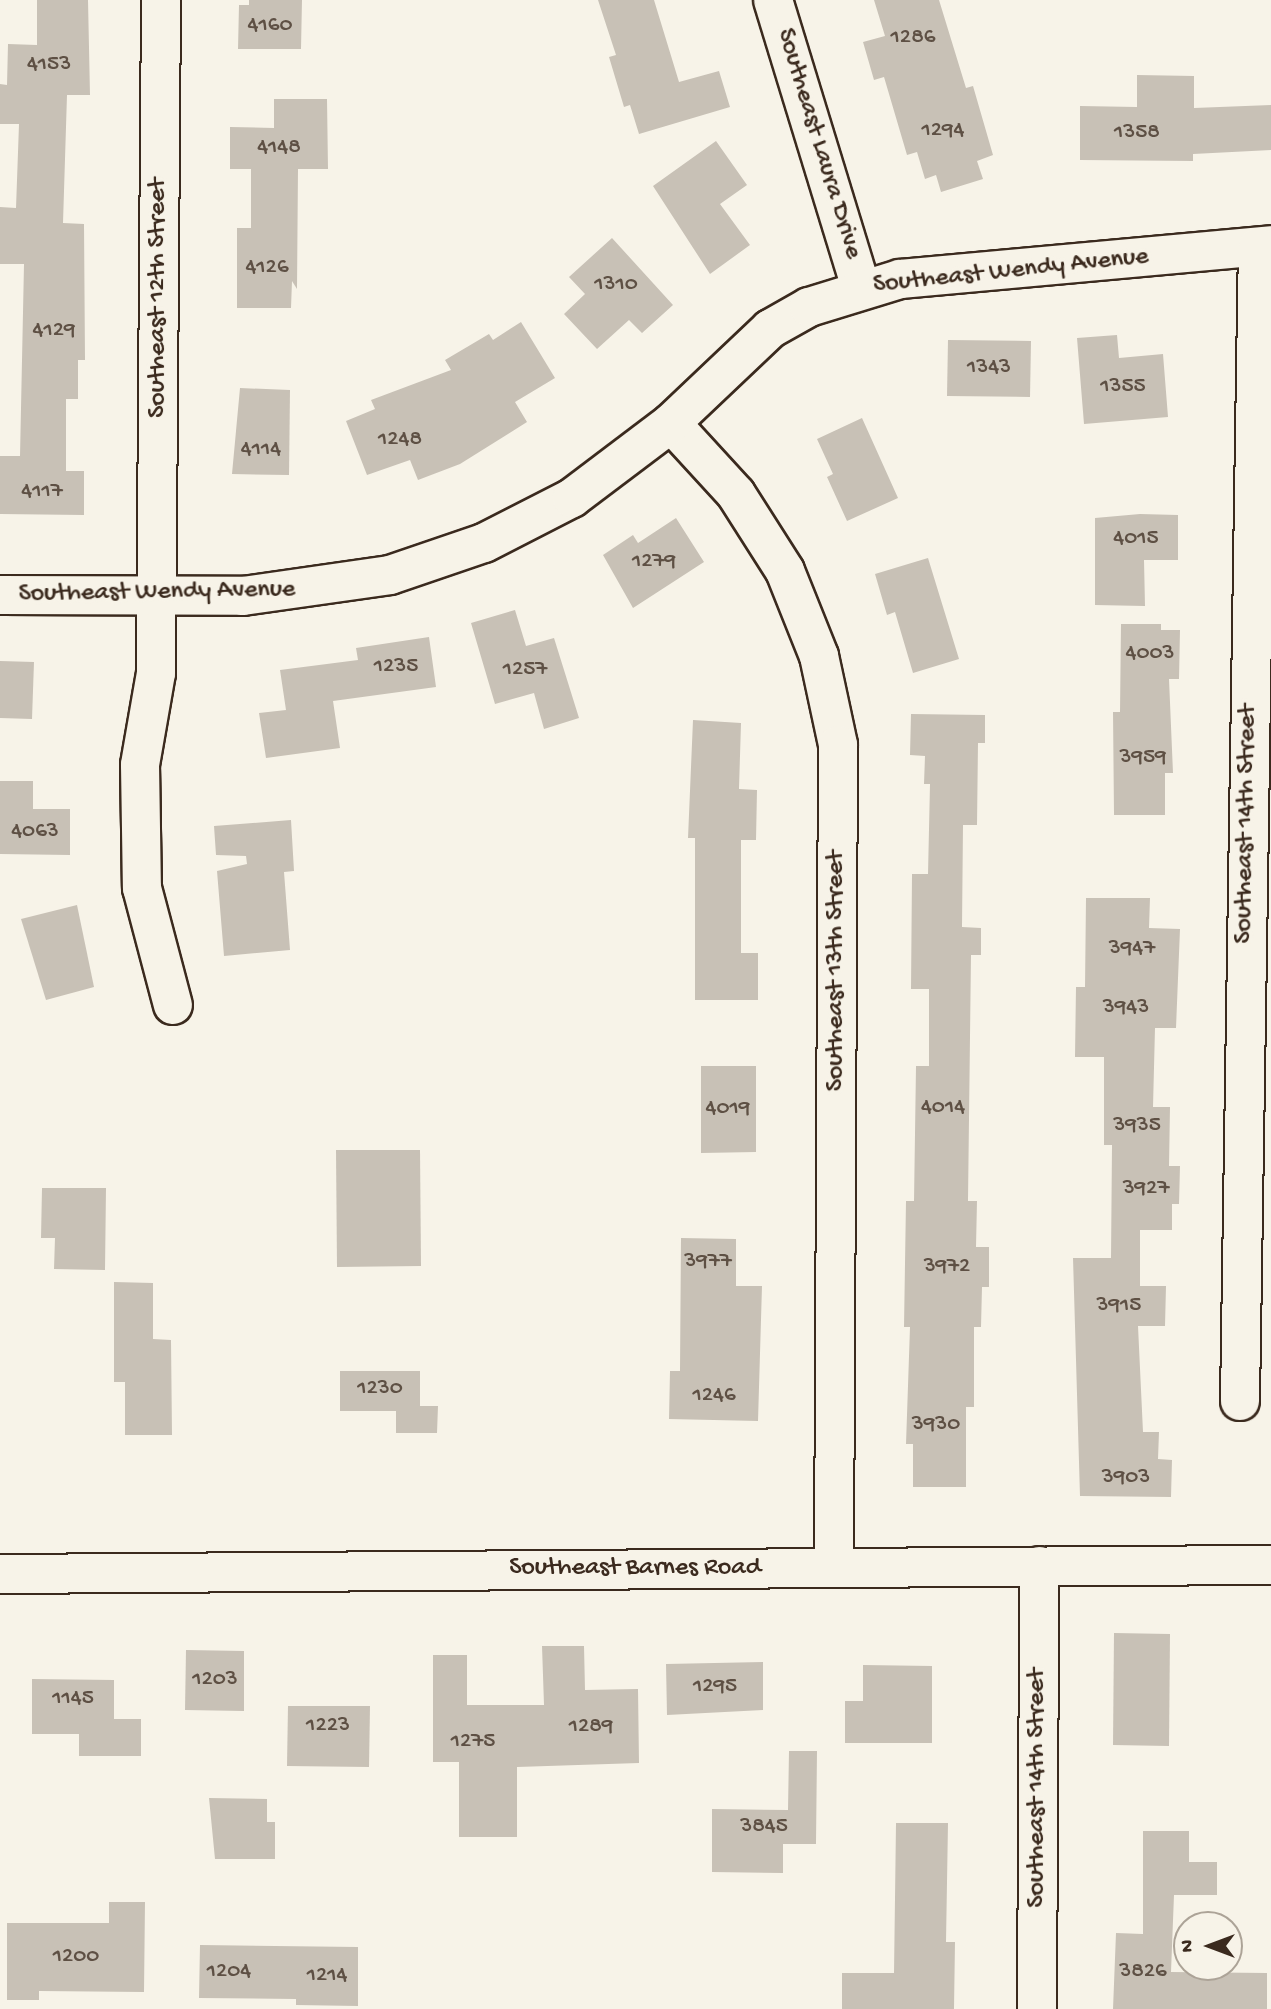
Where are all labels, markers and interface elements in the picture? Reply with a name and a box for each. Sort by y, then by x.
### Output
house number: 4160 [248,12,292,40]
house number: 1286 [891,24,935,52]
street label: Southeast Laura Drive [768,25,868,263]
house number: 4153 [27,51,71,79]
house number: 1294 [922,117,964,145]
house number: 1358 [1114,119,1160,147]
house number: 4148 [257,134,301,162]
street label: Southeast 12th Street [143,178,175,418]
street label: Southeast Wendy Avenue [872,242,1150,302]
house number: 4126 [245,254,289,282]
house number: 1310 [594,271,638,299]
house number: 4129 [33,317,75,345]
house number: 1343 [967,354,1011,382]
house number: 1355 [1100,373,1146,401]
house number: 1248 [378,426,422,454]
house number: 4114 [241,436,281,464]
house number: 4117 [21,478,63,506]
house number: 4015 [1113,525,1159,553]
house number: 1279 [632,548,676,576]
street label: Southeast Wendy Avenue [18,575,296,611]
house number: 4003 [1126,640,1174,668]
house number: 1235 [374,653,418,681]
house number: 1257 [503,656,547,684]
street label: Southeast 14th Street [1229,704,1265,944]
house number: 3959 [1119,744,1167,772]
house number: 4063 [11,818,59,846]
street label: Southeast 13th Street [821,851,853,1091]
house number: 3947 [1109,935,1155,963]
house number: 3943 [1103,994,1149,1022]
house number: 4014 [921,1094,965,1122]
house number: 4019 [706,1095,750,1123]
house number: 3935 [1113,1112,1161,1140]
house number: 3927 [1123,1175,1169,1203]
house number: 3977 [684,1248,732,1276]
house number: 3972 [924,1253,970,1281]
house number: 3915 [1097,1292,1141,1320]
house number: 1230 [357,1375,403,1403]
house number: 1246 [692,1382,736,1410]
house number: 3930 [912,1411,960,1439]
house number: 3903 [1102,1464,1150,1492]
street label: Southeast Barnes Road [509,1553,761,1585]
house number: 1203 [192,1666,238,1694]
street label: Southeast 14th Street [1022,1668,1054,1908]
house number: 1295 [693,1673,737,1701]
house number: 1145 [52,1685,94,1713]
house number: 1223 [306,1712,350,1740]
house number: 1289 [569,1713,613,1741]
house number: 1275 [451,1728,495,1756]
house number: 3845 [740,1813,788,1841]
north arrow [1173,1911,1243,1981]
text: N [1177,1940,1200,1952]
house number: 1200 [53,1943,99,1971]
house number: 1204 [207,1958,251,1986]
house number: 3826 [1119,1958,1167,1986]
house number: 1214 [307,1962,347,1990]

